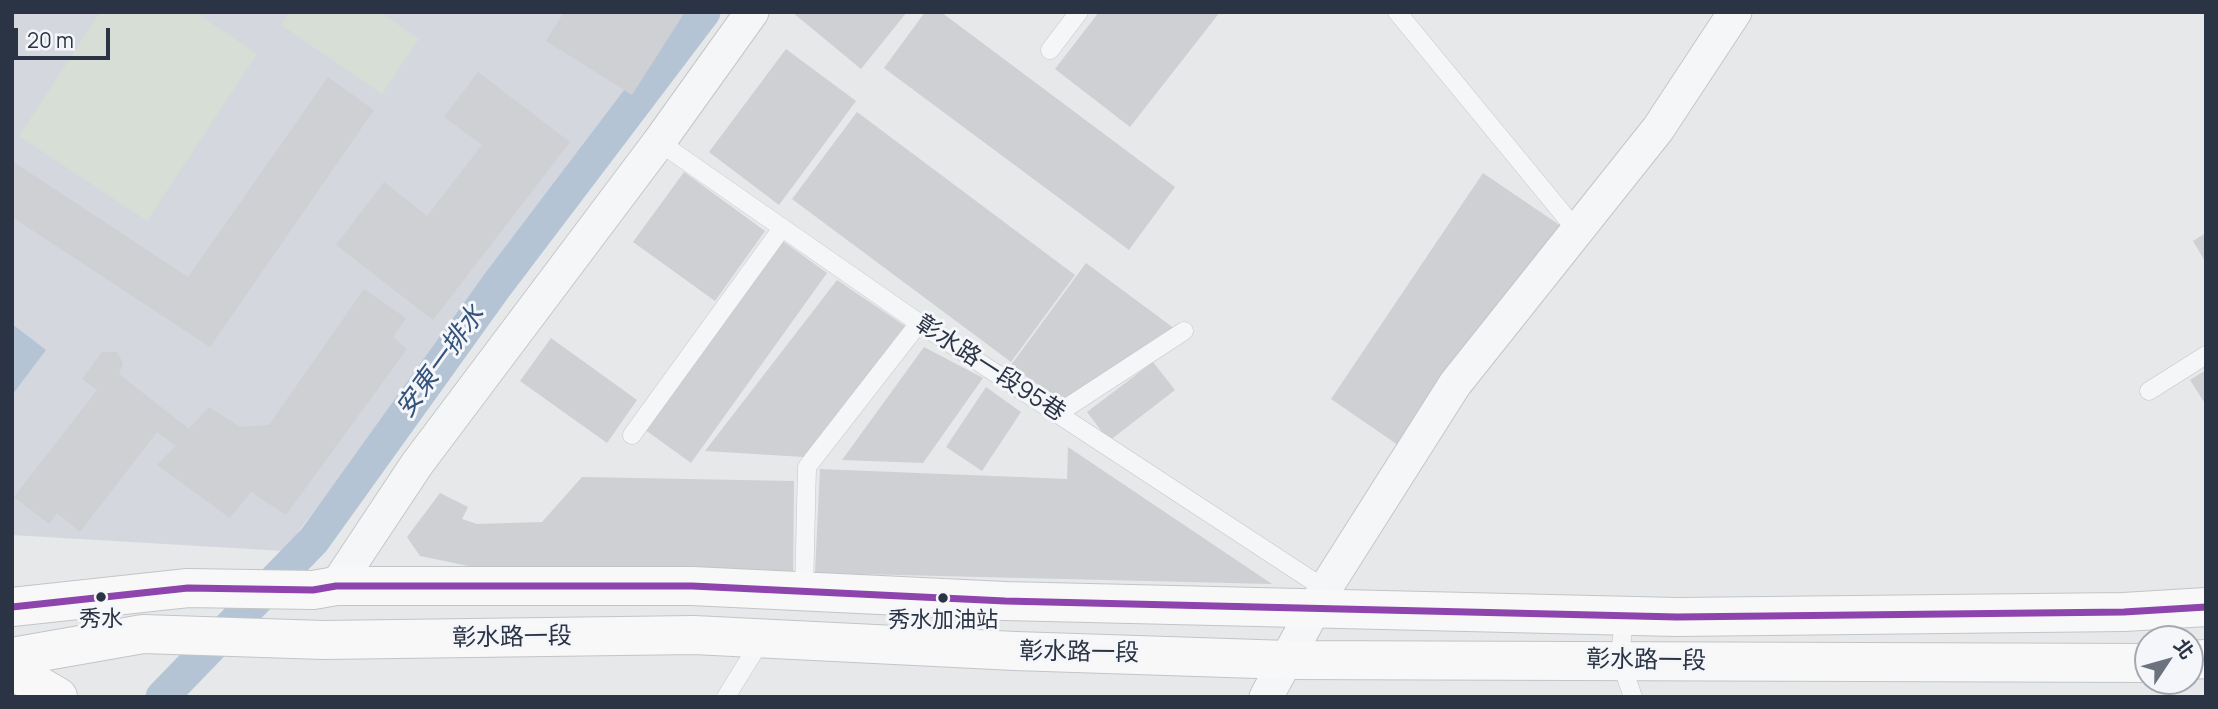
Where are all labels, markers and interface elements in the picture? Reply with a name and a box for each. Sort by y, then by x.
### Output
scale bar [18,14,114,58]
text: 20 m [27,26,74,54]
water label: 安東一排水 [390,300,492,424]
street label: 彰水路一段95巷 [910,310,1070,428]
marker: 秀水 [94,590,108,604]
marker: 秀水加油站 [936,591,950,605]
place label: 秀水 [79,607,123,633]
place label: 秀水加油站 [888,608,998,634]
street label: 彰水路一段 [452,623,572,653]
north arrow [2134,625,2204,695]
text: 北 [2168,633,2200,664]
street label: 彰水路一段 [1019,638,1139,668]
street label: 彰水路一段 [1586,646,1706,676]

